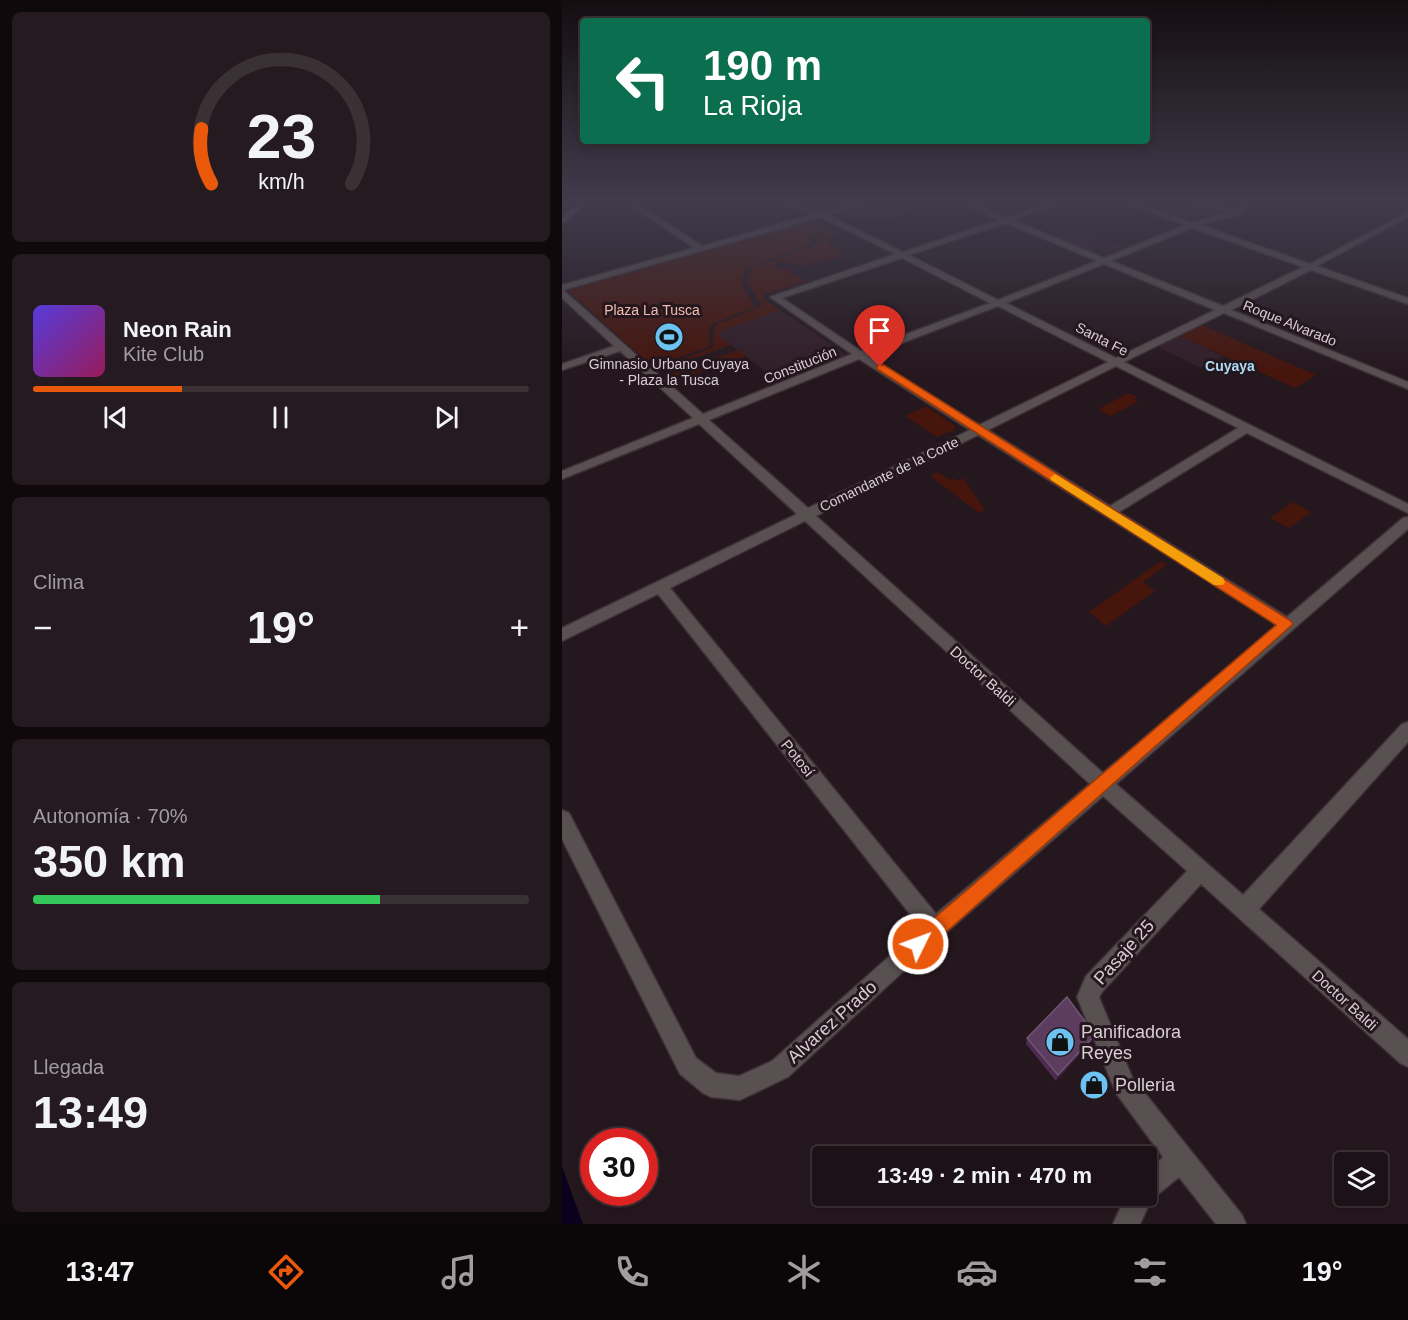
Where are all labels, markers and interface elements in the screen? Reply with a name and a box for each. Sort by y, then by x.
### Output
icon: left [604,42,682,120]
text: 190 m [703,42,822,89]
text: La Rioja [703,91,802,121]
text: 23 [246,102,316,171]
text: km/h [258,171,304,195]
street label: Roque Alvarado [1241,297,1339,349]
park label: Plaza La Tusca [604,302,700,318]
pin [854,305,905,367]
icon: arrive [863,314,896,347]
text: Neon Rain [123,317,232,342]
street label: Santa Fe [1073,319,1131,359]
sports icon: Gimnasio Urbano Cuyaya - Plaza la Tusca [653,321,685,353]
text: Kite Club [123,343,204,365]
street label: Constitución [761,343,839,387]
place label: Gimnasio Urbano Cuyaya - Plaza la Tusca [589,356,749,388]
district label: Cuyaya [1205,358,1255,374]
icon: previous [99,401,132,434]
icon: pause [264,401,297,434]
icon: next [430,401,463,434]
street label: Comandante de la Corte [817,433,961,515]
text: Clima [33,571,84,593]
text: 19° [247,602,315,653]
text: − [33,609,52,646]
text: + [510,609,529,646]
street label: Doctor Baldi [947,642,1019,710]
street label: Potosí [778,736,819,781]
text: Autonomía · 70% [33,805,188,827]
text: 350 km [33,836,186,887]
position arrow [886,912,950,976]
street label: Pasaje 25 [1090,916,1158,988]
street label: Doctor Baldi [1309,966,1381,1034]
street label: Alvarez Prado [783,977,881,1067]
place label: Panificadora Reyes [1081,1022,1182,1063]
shop icon: Panificadora Reyes [1044,1026,1076,1058]
text: Llegada [33,1056,104,1078]
shop icon: Polleria [1078,1069,1110,1101]
place label: Polleria [1115,1075,1176,1095]
text: 13:49 [33,1087,148,1138]
speed limit sign: 30 [580,1128,658,1206]
map controls [1334,1152,1388,1206]
button: layers [1334,1152,1388,1206]
text: 13:49 · 2 min · 470 m [877,1163,1092,1188]
icon: directions [265,1251,307,1293]
icon: music [438,1251,480,1293]
icon: phone [611,1251,653,1293]
icon: climate [783,1251,825,1293]
icon: car [956,1251,998,1293]
icon: filters [1129,1251,1171,1293]
text: 13:47 [65,1257,134,1287]
text: 19° [1302,1257,1343,1287]

